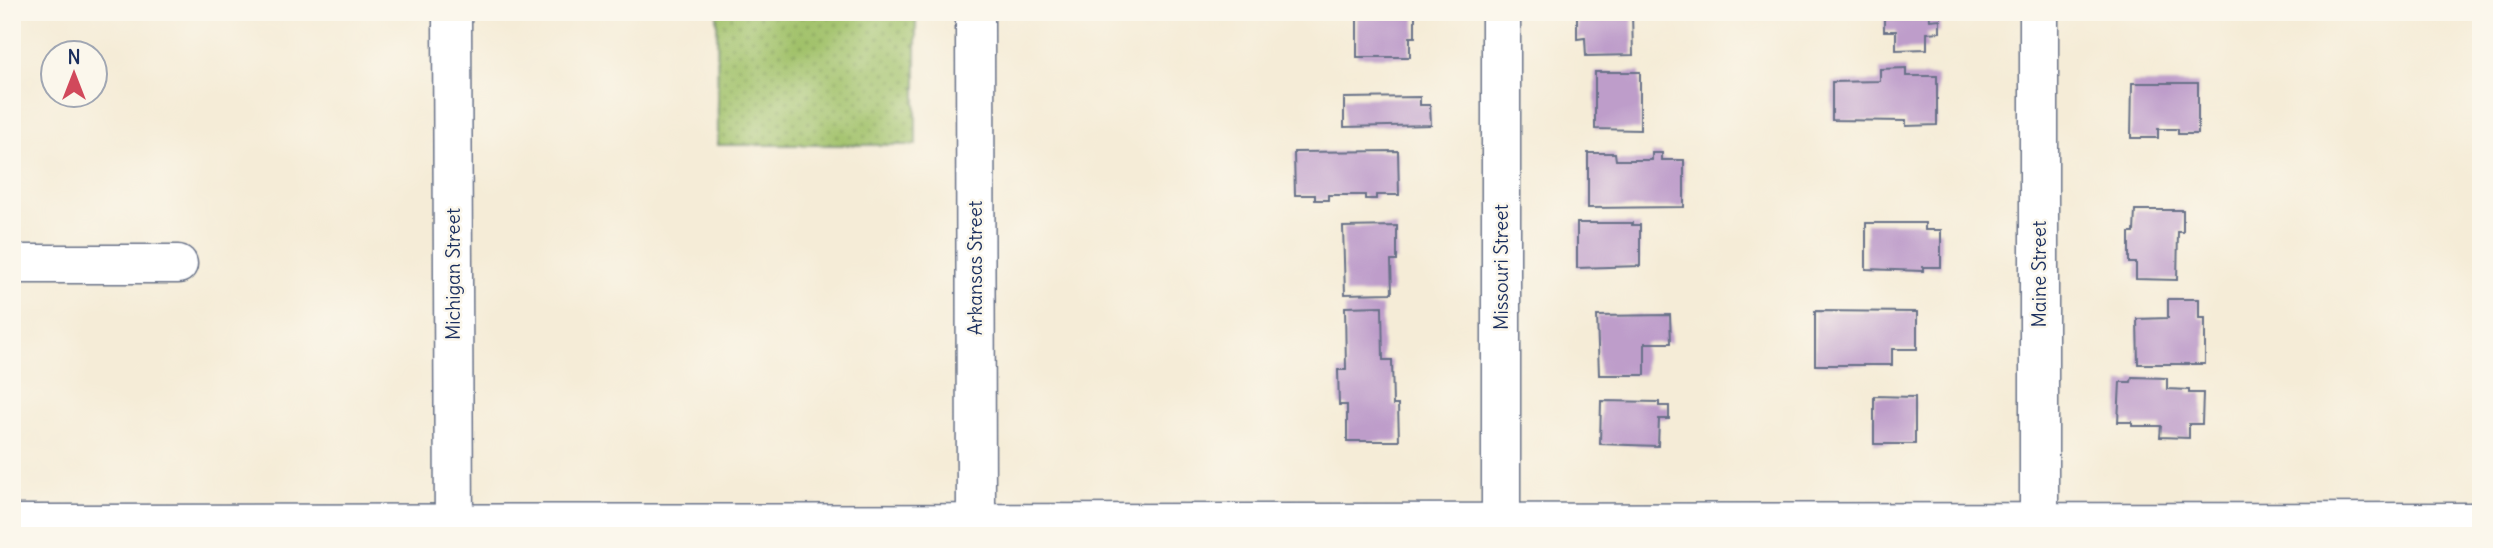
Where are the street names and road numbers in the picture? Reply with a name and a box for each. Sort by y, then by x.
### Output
street label: Arkansas Street [963,201,987,335]
street label: Missouri Street [1489,204,1513,330]
street label: Michigan Street [441,208,465,340]
street label: Maine Street [2027,221,2051,327]

